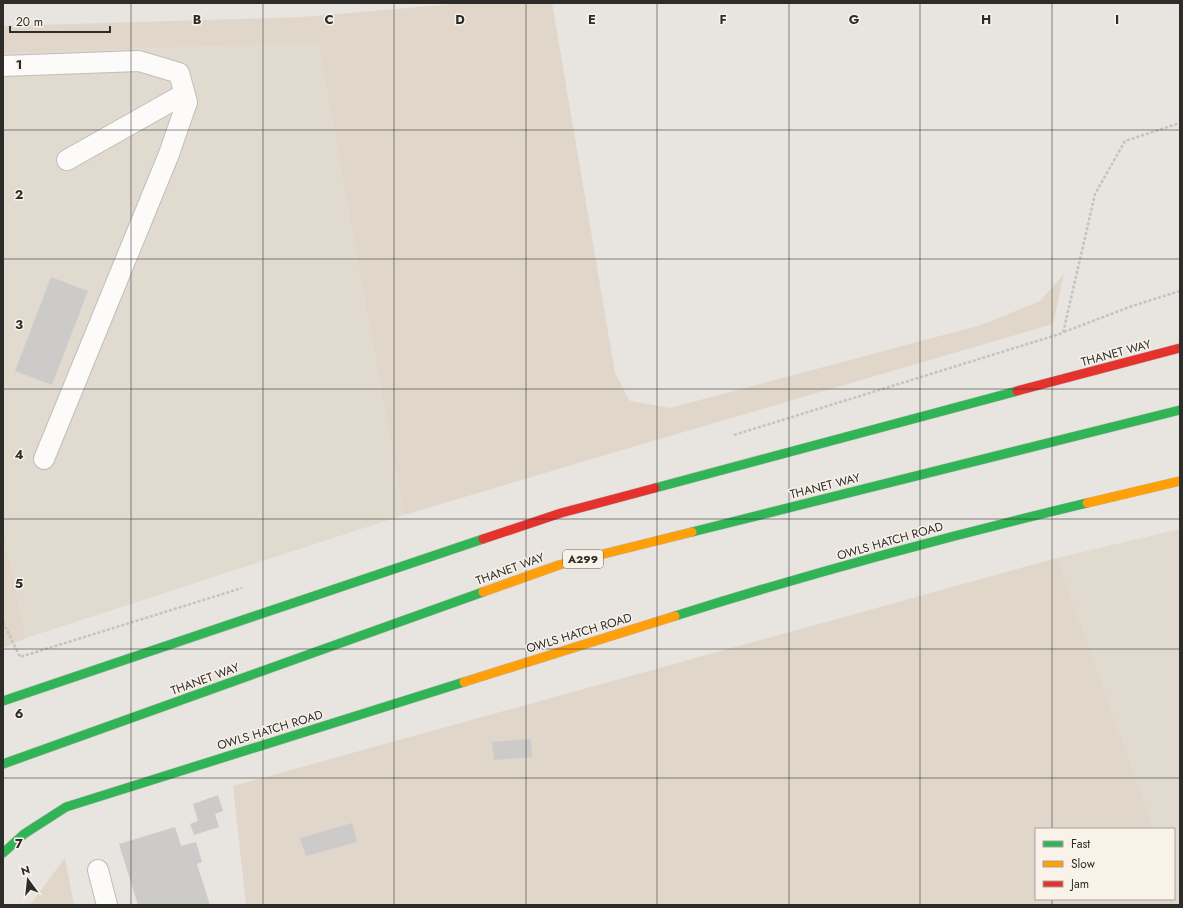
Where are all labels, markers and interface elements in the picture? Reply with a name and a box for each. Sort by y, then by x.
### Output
scale bar [10,8,110,34]
text: B [193,10,202,29]
text: C [324,10,334,29]
text: D [455,10,465,29]
text: E [588,10,596,29]
text: F [719,10,727,29]
text: G [849,10,860,29]
text: H [981,10,991,29]
text: I [1115,10,1119,29]
text: 20 m [16,13,43,31]
text: 1 [16,55,22,74]
text: 2 [15,185,23,204]
text: 3 [15,315,23,334]
street label: THANET WAY [1079,335,1153,371]
text: 4 [14,445,24,464]
street label: THANET WAY [788,469,862,503]
street label: OWLS HATCH ROAD [835,517,945,565]
street label: THANET WAY [473,548,547,590]
road number: A299 [563,550,603,568]
text: 5 [15,574,23,593]
street label: OWLS HATCH ROAD [524,608,634,658]
street label: THANET WAY [168,658,242,700]
text: 6 [15,704,24,723]
street label: OWLS HATCH ROAD [215,705,325,755]
legend [1035,828,1175,900]
text: 7 [15,834,23,853]
text: Fast [1071,835,1090,853]
text: Slow [1071,855,1096,873]
north arrow [8,860,48,900]
text: N [19,861,32,879]
text: Jam [1069,875,1089,893]

